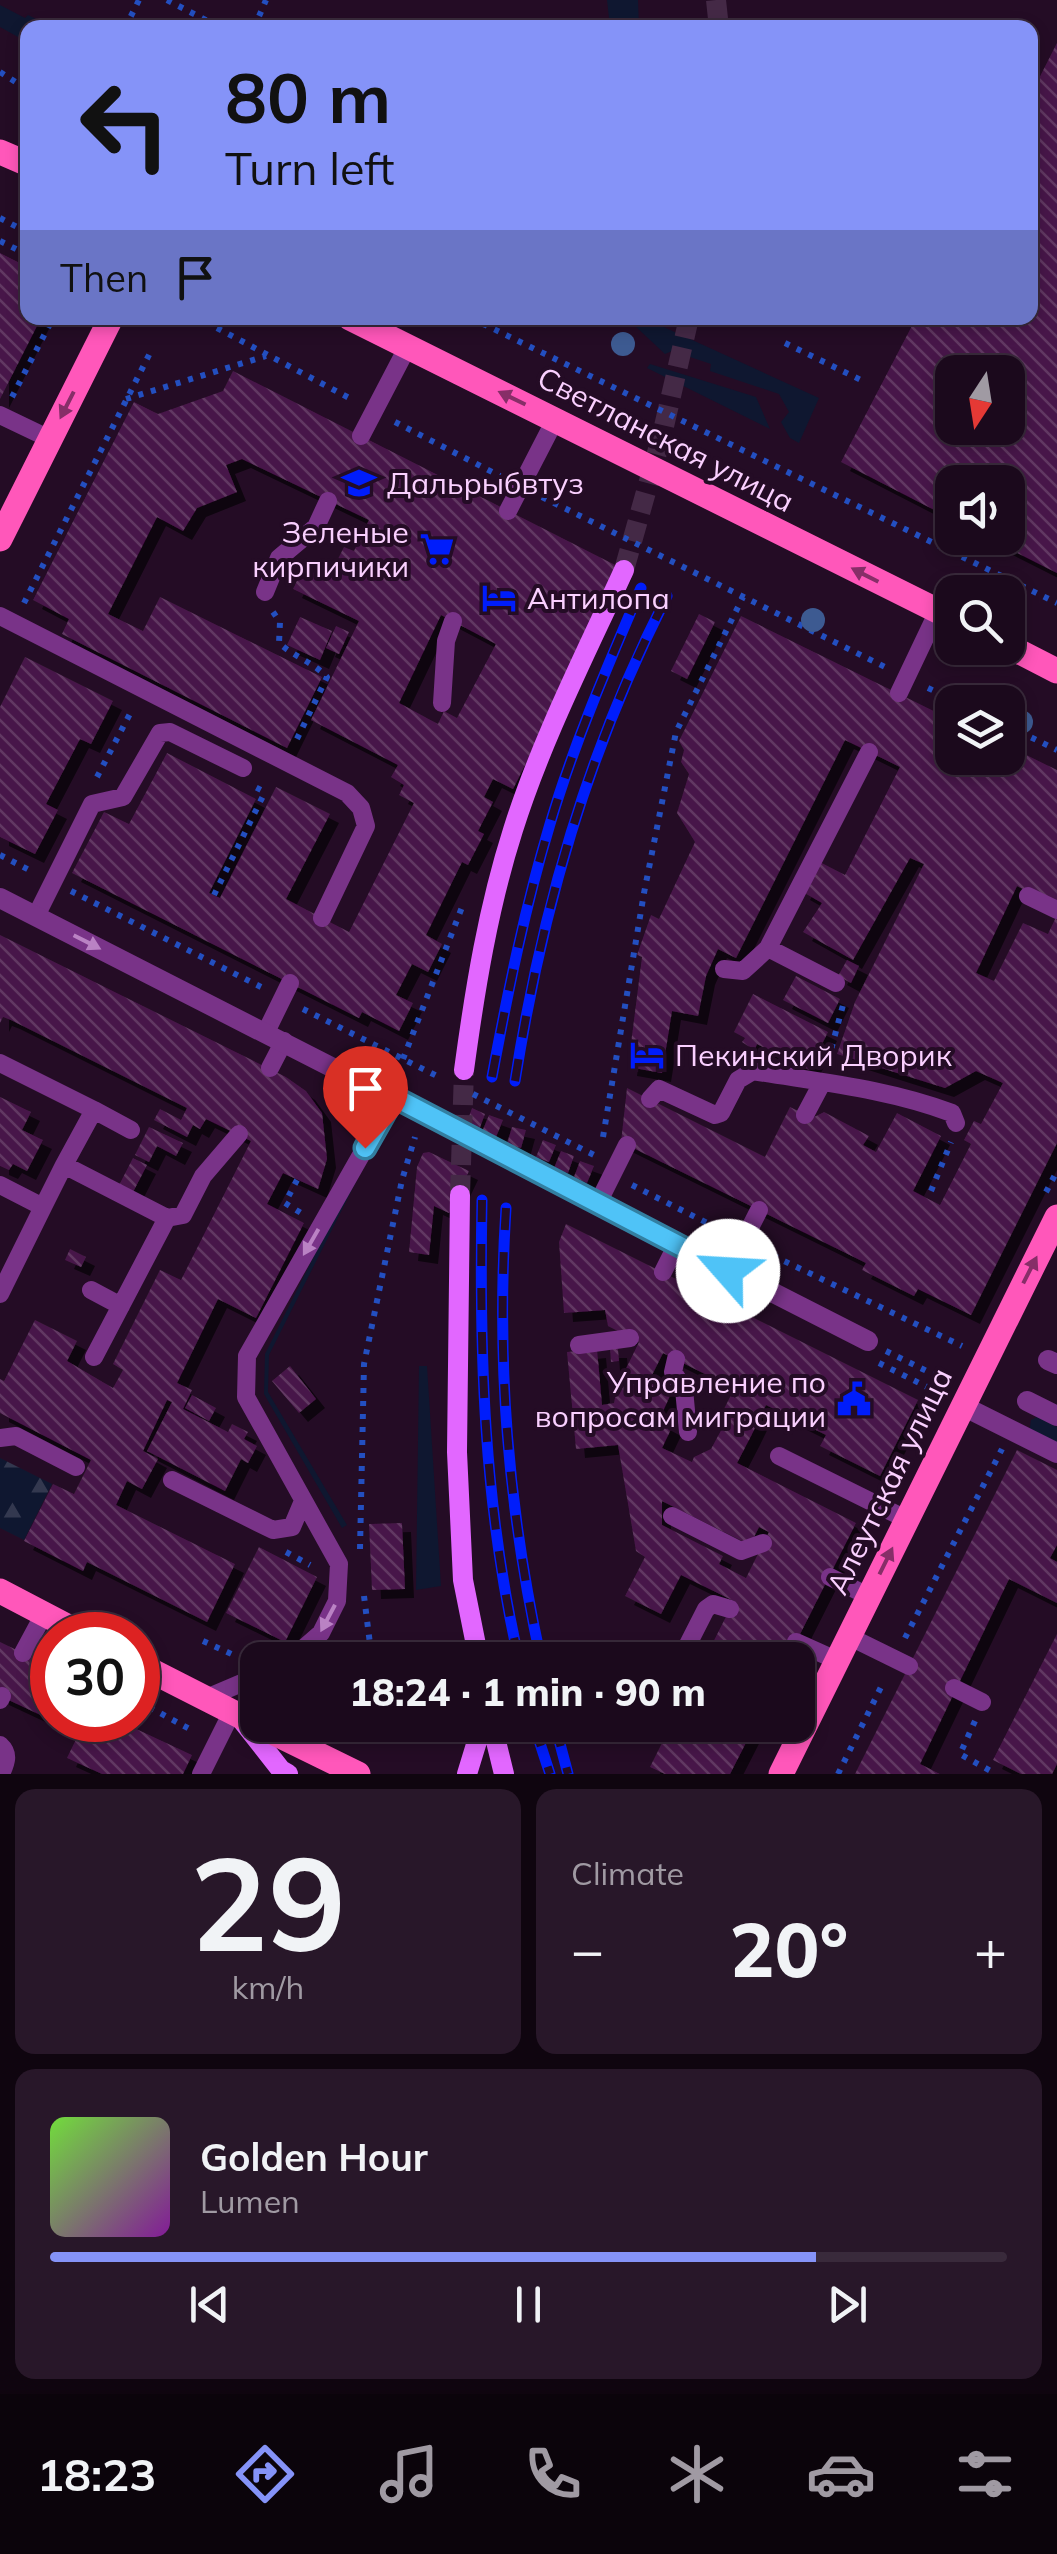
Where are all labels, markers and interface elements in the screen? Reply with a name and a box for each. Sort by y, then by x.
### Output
text: 80 m [225,53,391,141]
icon: left [60,60,190,190]
text: Turn left [225,140,394,196]
icon: arrive [168,250,223,305]
text: Then [60,254,148,302]
north arrow [935,355,1025,445]
map controls [935,355,1025,775]
street label: Светланская улица [531,358,801,520]
one-way arrow [59,390,76,419]
one-way arrow [497,390,526,407]
school or university icon: Дальрыбвтуз [340,464,378,502]
place label: Дальрыбвтуз [387,464,584,502]
button: sound [935,465,1025,555]
place label: Зеленые кирпичики [252,513,409,585]
supermarket icon: Зеленые кирпичики [418,530,456,568]
one-way arrow [851,567,880,584]
button: search [935,575,1025,665]
hotel icon: Антилопа [480,579,518,617]
place label: Антилопа [527,579,670,617]
button: layers [935,685,1025,775]
one-way arrow [73,933,102,950]
hotel icon: Пекинский Дворик [628,1036,666,1074]
place label: Пекинский Дворик [675,1036,953,1074]
pin [323,1046,408,1149]
icon: arrive [338,1061,393,1116]
position arrow [676,1219,780,1323]
one-way arrow [303,1228,320,1257]
one-way arrow [1022,1255,1039,1284]
street label: Алеутская улица [818,1362,960,1600]
place label: Управление по вопросам миграции [535,1363,826,1435]
public building icon: Управление по вопросам миграции [835,1380,873,1418]
one-way arrow [877,1546,894,1575]
one-way arrow [320,1604,337,1633]
speed limit sign: 30 [30,1612,160,1742]
text: 18:24 · 1 min · 90 m [349,1668,706,1716]
text: 29 [190,1820,346,1984]
text: Climate [571,1853,684,1893]
text: 20° [730,1902,848,1996]
text: − [571,1915,604,1984]
text: + [974,1915,1007,1984]
text: km/h [232,1967,304,2007]
text: Golden Hour [200,2133,428,2181]
text: Lumen [200,2181,300,2221]
icon: previous [182,2277,237,2332]
icon: pause [501,2277,556,2332]
icon: next [820,2277,875,2332]
icon: directions [230,2439,300,2509]
icon: music [374,2439,444,2509]
icon: phone [518,2439,588,2509]
icon: climate [662,2439,732,2509]
icon: car [806,2439,876,2509]
icon: filters [950,2439,1020,2509]
text: 18:23 [37,2446,156,2502]

